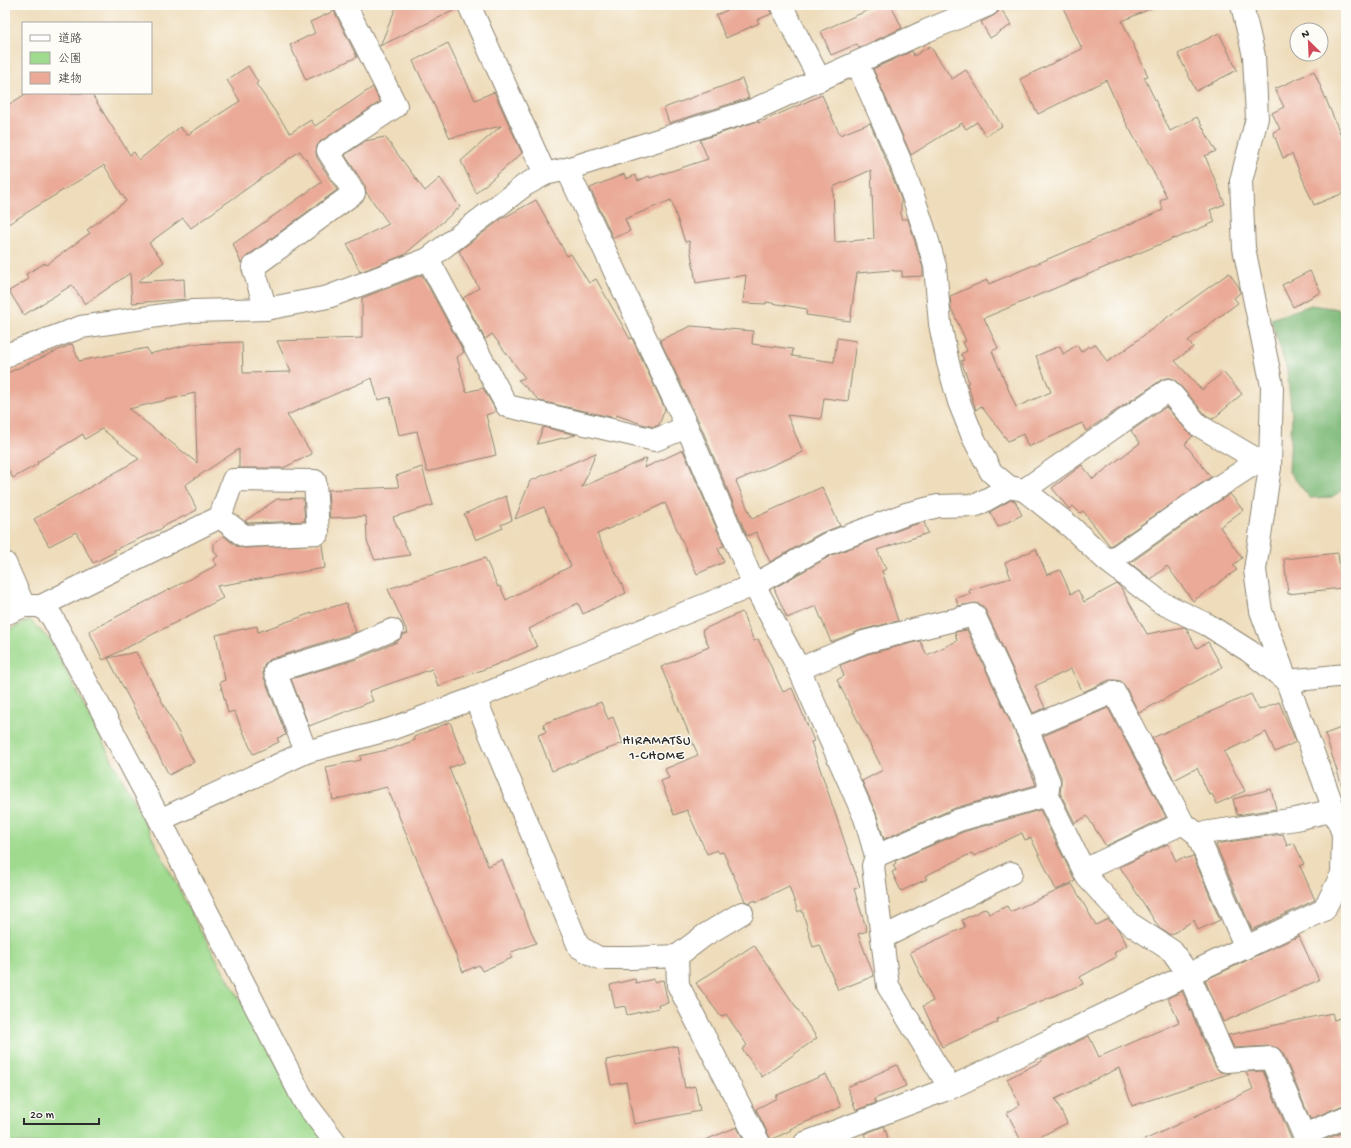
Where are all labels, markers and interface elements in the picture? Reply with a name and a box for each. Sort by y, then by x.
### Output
legend [22,22,152,94]
north arrow [1289,22,1329,62]
text: N [1300,28,1311,42]
text: 道路 [58,32,82,47]
text: 公園 [58,52,82,67]
text: 建物 [58,72,82,87]
district label: HIRAMATSU 1-CHOME [622,734,692,764]
scale bar [24,1100,99,1126]
text: 20 m [30,1109,55,1123]

